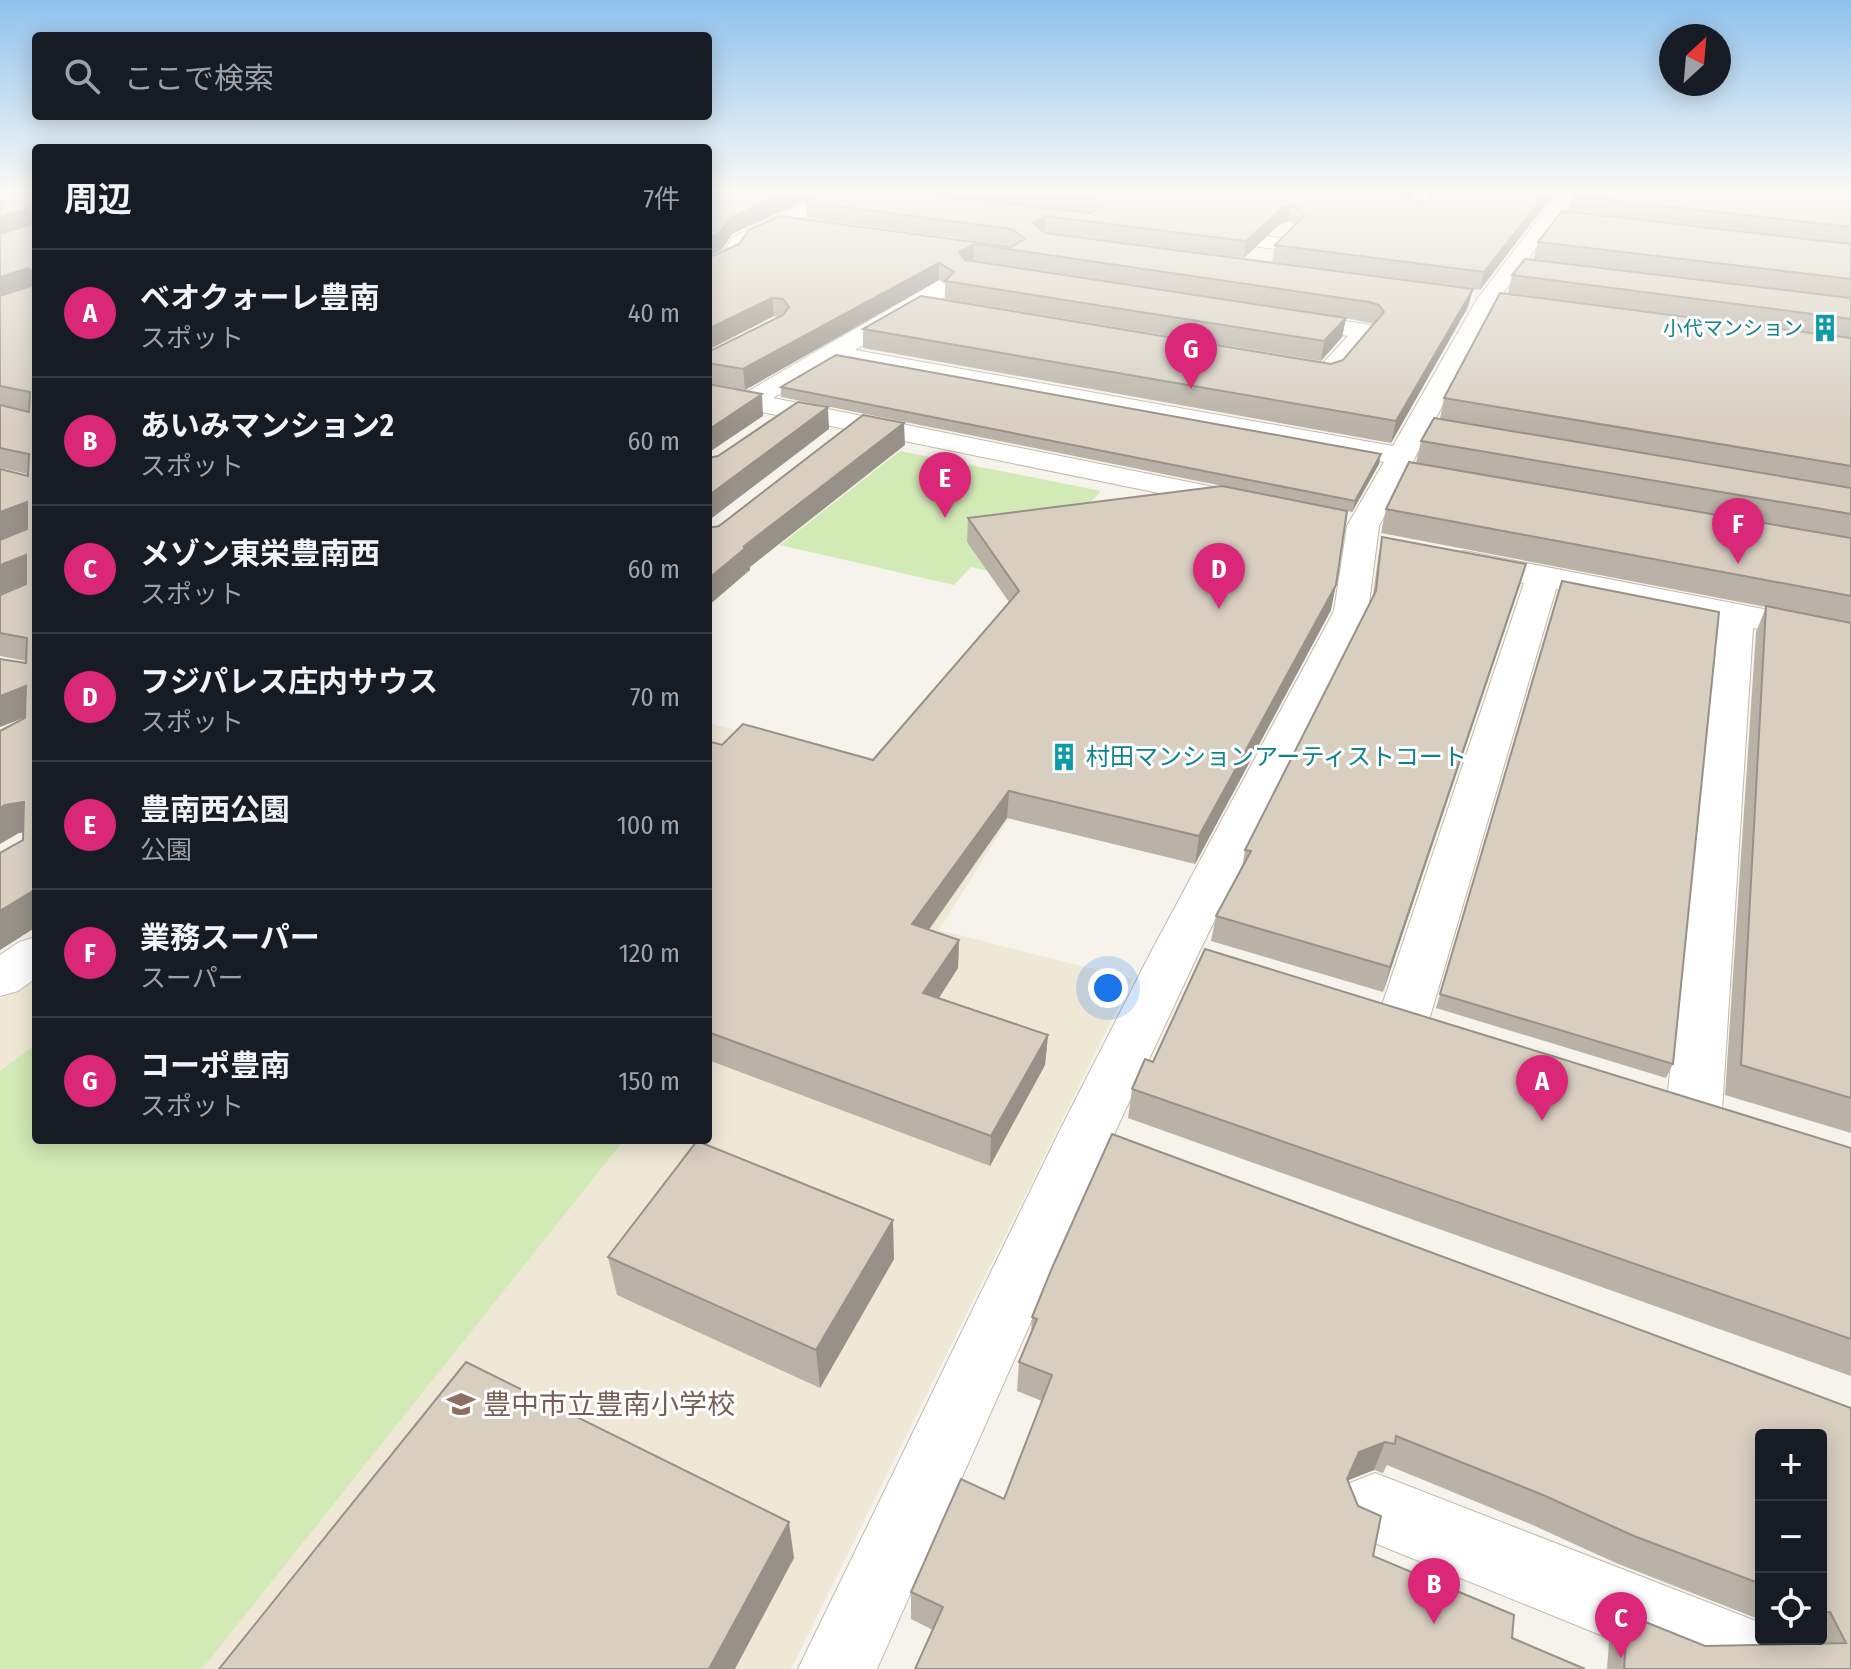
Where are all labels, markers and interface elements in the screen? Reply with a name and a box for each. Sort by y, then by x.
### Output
north arrow [1659,24,1731,96]
search box [32,32,712,120]
icon: search [60,54,104,98]
text: ここで検索 [124,61,274,97]
text: 周辺 [64,179,132,220]
text: 7件 [643,184,680,215]
text: ベオクォーレ豊南 [140,280,379,316]
text: A [83,298,97,329]
text: 40 m [628,298,680,329]
building icon: 小代マンション [1810,313,1840,343]
place label: 小代マンション [1663,316,1803,340]
text: スポット [140,323,244,354]
pin: G [1165,323,1217,389]
text: あいみマンション2 [140,408,394,444]
text: B [83,426,97,457]
text: 60 m [627,426,680,457]
text: スポット [140,451,244,482]
pin: E [919,452,971,518]
pin: F [1712,498,1764,564]
text: メゾン東栄豊南西 [140,536,380,572]
pin: D [1193,543,1245,609]
text: C [83,554,97,585]
text: 60 m [627,554,680,585]
text: スポット [140,579,244,610]
text: フジパレス庄内サウス [140,664,438,700]
text: D [82,682,98,713]
text: 70 m [630,682,680,713]
text: スポット [140,707,244,738]
building icon: 村田マンションアーティストコート [1049,742,1079,772]
place label: 村田マンションアーティストコート [1086,743,1467,771]
text: 豊南西公園 [140,792,290,828]
text: E [84,810,96,841]
text: 100 m [617,810,680,841]
text: 公園 [140,835,192,866]
text: 業務スーパー [140,920,320,956]
text: F [84,938,96,969]
text: 120 m [619,938,680,969]
text: スーパー [140,963,244,994]
your location [1088,968,1128,1008]
text: コーポ豊南 [140,1048,290,1084]
pin: A [1516,1055,1568,1121]
text: G [82,1066,98,1097]
text: 150 m [618,1066,680,1097]
text: スポット [140,1091,244,1122]
place label: 豊中市立豊南小学校 [483,1388,735,1421]
school or university icon: 豊中市立豊南小学校 [446,1389,476,1419]
map controls [1755,1429,1827,1645]
button: + [1755,1429,1827,1501]
button: − [1755,1501,1827,1573]
pin: B [1408,1558,1460,1624]
button: locate [1755,1573,1827,1645]
pin: C [1595,1592,1647,1658]

